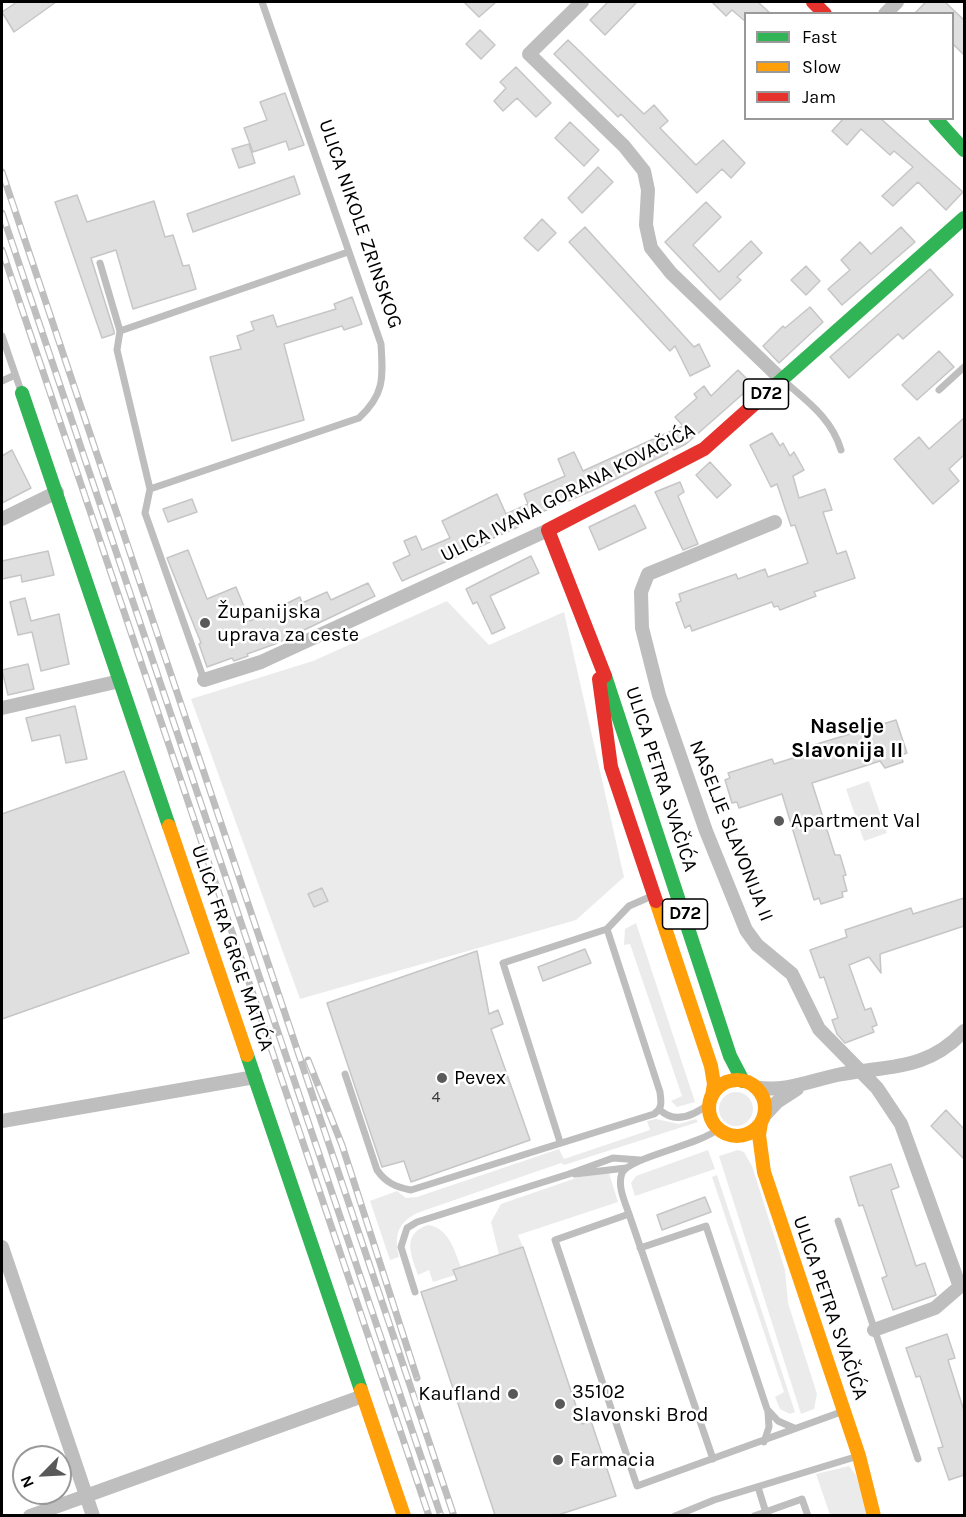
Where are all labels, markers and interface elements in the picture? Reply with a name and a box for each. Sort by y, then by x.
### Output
legend [744,12,954,120]
text: Fast [802,26,837,48]
text: Slow [802,56,841,78]
text: Jam [802,86,836,108]
street label: ULICA NIKOLE ZRINSKOG [313,116,407,332]
road number: D72 [744,379,789,409]
street label: ULICA IVANA GORANA KOVAČIĆA [437,418,699,568]
place label: Županijska uprava za ceste [217,600,359,647]
marker: Županijska uprava za ceste [198,616,212,630]
street label: ULICA PETRA SVAČIĆA [620,683,702,875]
district label: Naselje Slavonija II [791,714,903,764]
street label: NASELJE SLAVONIJA II [684,737,778,925]
place label: Apartment Val [791,809,920,833]
marker: Apartment Val [772,814,786,828]
street label: ULICA FRA GRGE MATIĆA [185,842,279,1054]
road number: D72 [662,899,708,929]
place label: Pevex [454,1066,506,1090]
marker: Pevex [435,1071,449,1085]
house number: 4 [432,1087,440,1107]
street label: ULICA PETRA SVAČIĆA [787,1213,873,1403]
place label: 35102 Slavonski Brod [572,1380,709,1427]
place label: Kaufland [418,1382,501,1406]
marker: Kaufland [506,1387,520,1401]
marker: 35102 Slavonski Brod [553,1397,567,1411]
north arrow [12,1445,72,1505]
place label: Farmacia [570,1448,655,1472]
marker: Farmacia [551,1453,565,1467]
text: N [16,1473,38,1491]

